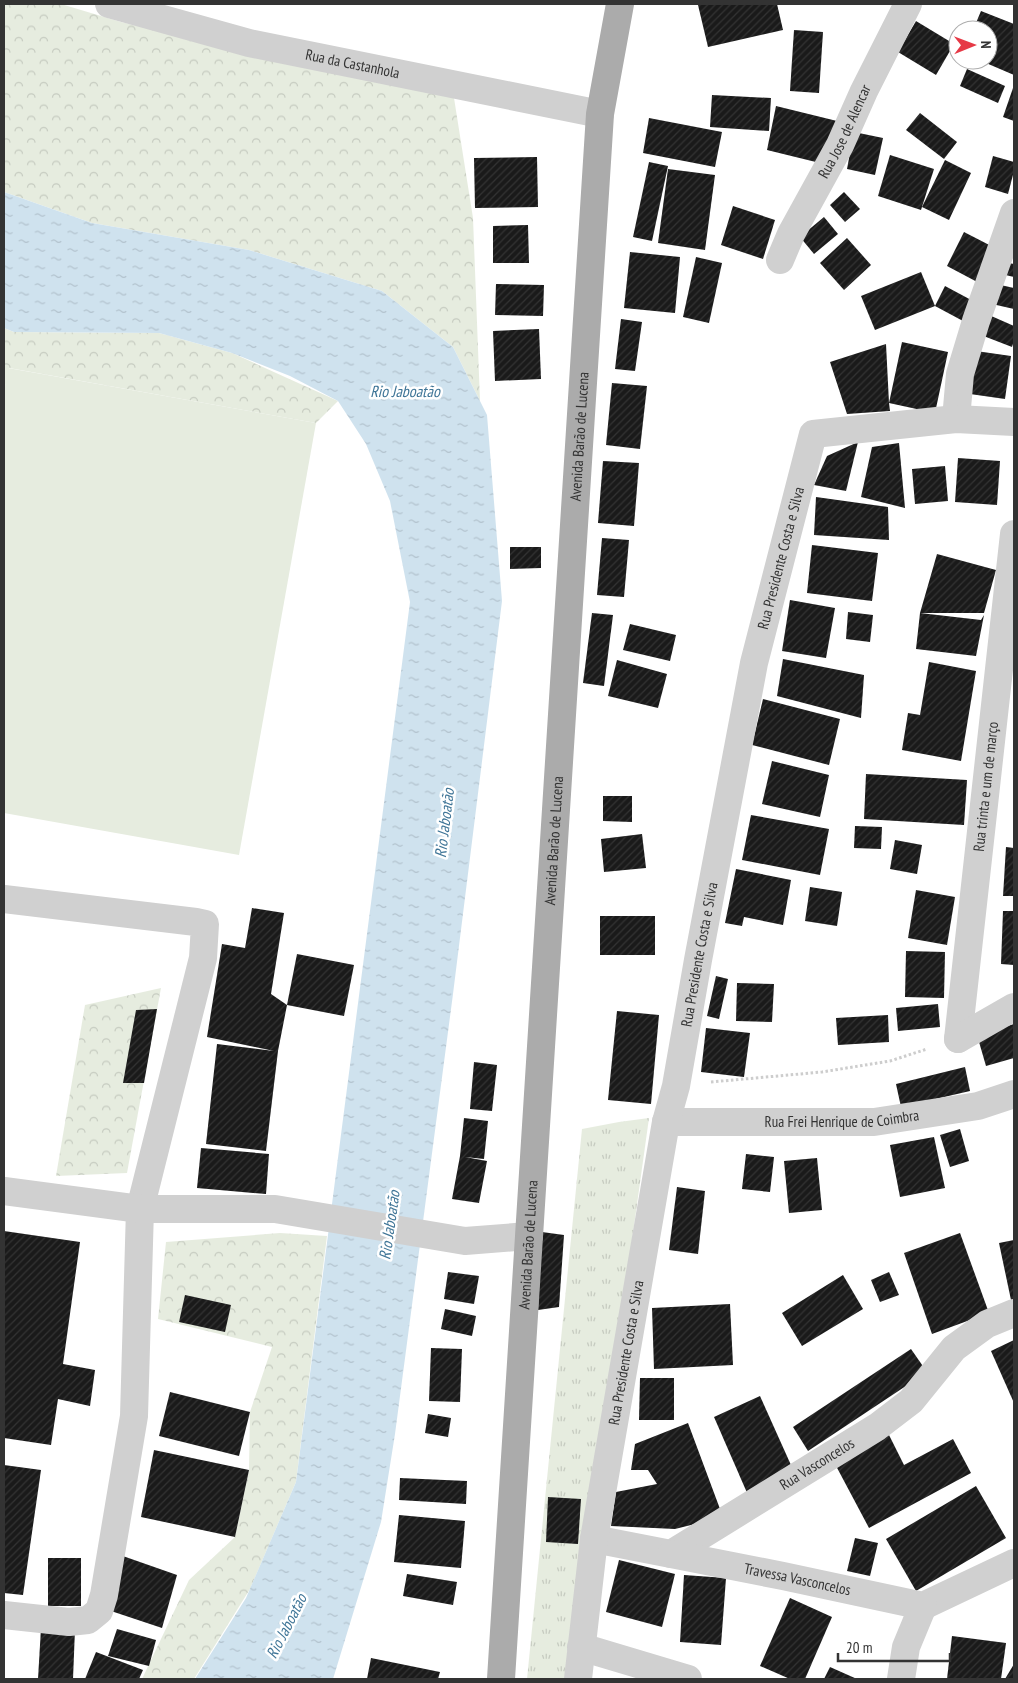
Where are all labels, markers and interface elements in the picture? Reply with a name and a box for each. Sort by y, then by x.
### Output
north arrow [948,20,998,70]
text: N [977,41,995,49]
street label: Rua da Castanhola [304,45,401,82]
street label: Rua Jose de Alencar [814,80,875,182]
street label: Avenida Barão de Lucena [566,371,593,502]
water label: Rio Jaboatão [370,381,441,401]
street label: Rua Presidente Costa e Silva [753,485,808,631]
street label: Rua trinta e um de março [969,721,1002,852]
street label: Avenida Barão de Lucena [540,775,567,906]
water label: Rio Jaboatão [430,786,458,859]
street label: Rua Presidente Costa e Silva [677,881,721,1028]
street label: Rua Frei Henrique de Coimbra [764,1105,920,1131]
street label: Avenida Barão de Lucena [514,1180,542,1310]
water label: Rio Jaboatão [374,1188,404,1261]
street label: Rua Presidente Costa e Silva [604,1279,648,1426]
street label: Rua Vasconcelos [776,1433,858,1494]
street label: Travessa Vasconcelos [743,1559,853,1599]
water label: Rio Jaboatão [261,1589,311,1662]
scale bar [838,1630,950,1662]
text: 20 m [846,1638,872,1657]

